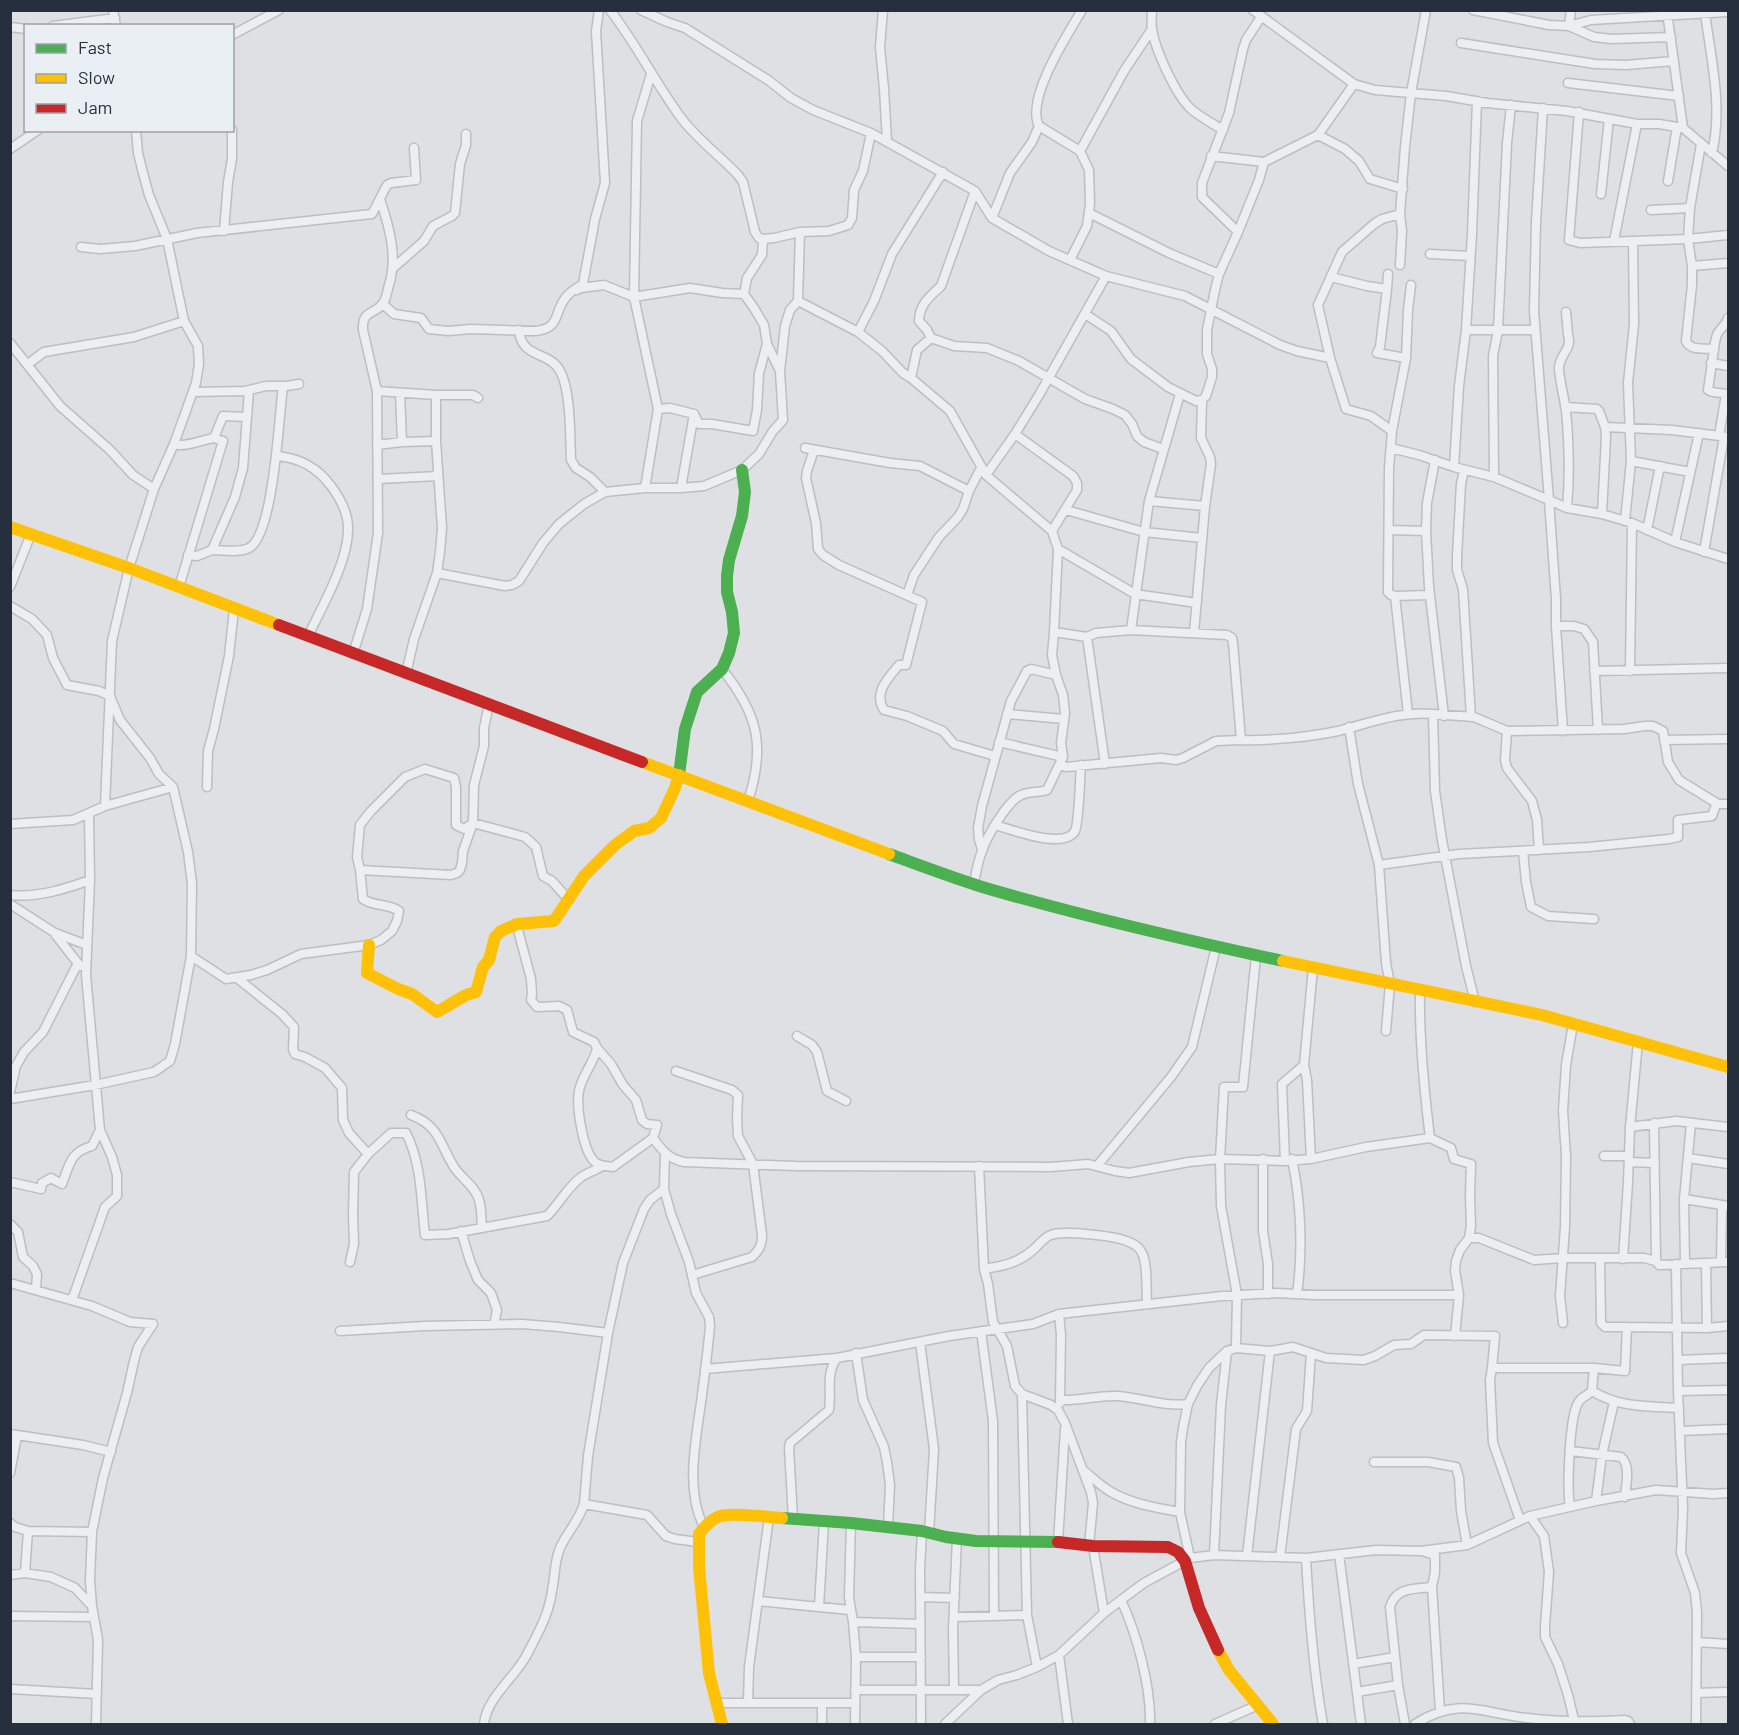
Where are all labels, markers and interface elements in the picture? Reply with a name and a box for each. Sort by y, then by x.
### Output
legend [24,24,234,132]
text: Fast [78,36,112,58]
text: Slow [78,66,115,88]
text: Jam [78,96,112,118]

